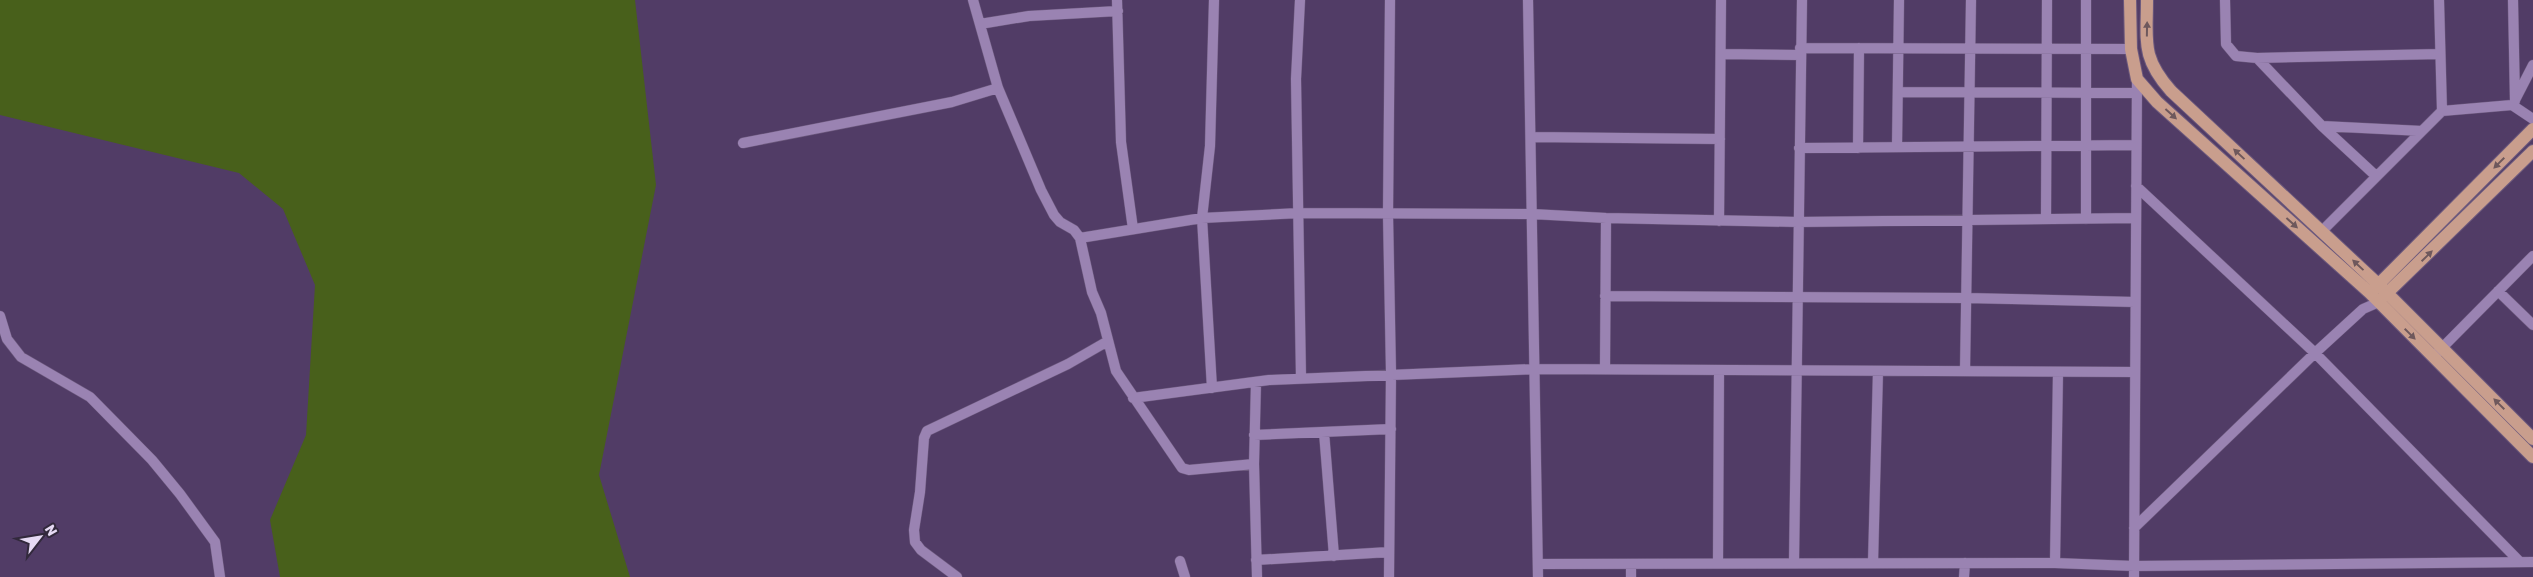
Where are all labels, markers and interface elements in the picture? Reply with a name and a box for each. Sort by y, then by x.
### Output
one-way arrow [2143,21,2151,37]
one-way arrow [2164,108,2176,120]
one-way arrow [2234,148,2246,160]
one-way arrow [2493,157,2505,169]
one-way arrow [2285,217,2297,229]
one-way arrow [2420,250,2432,262]
one-way arrow [2353,259,2365,271]
one-way arrow [2404,327,2416,339]
one-way arrow [2493,398,2505,410]
north arrow [15,512,65,562]
text: N [41,522,61,539]

